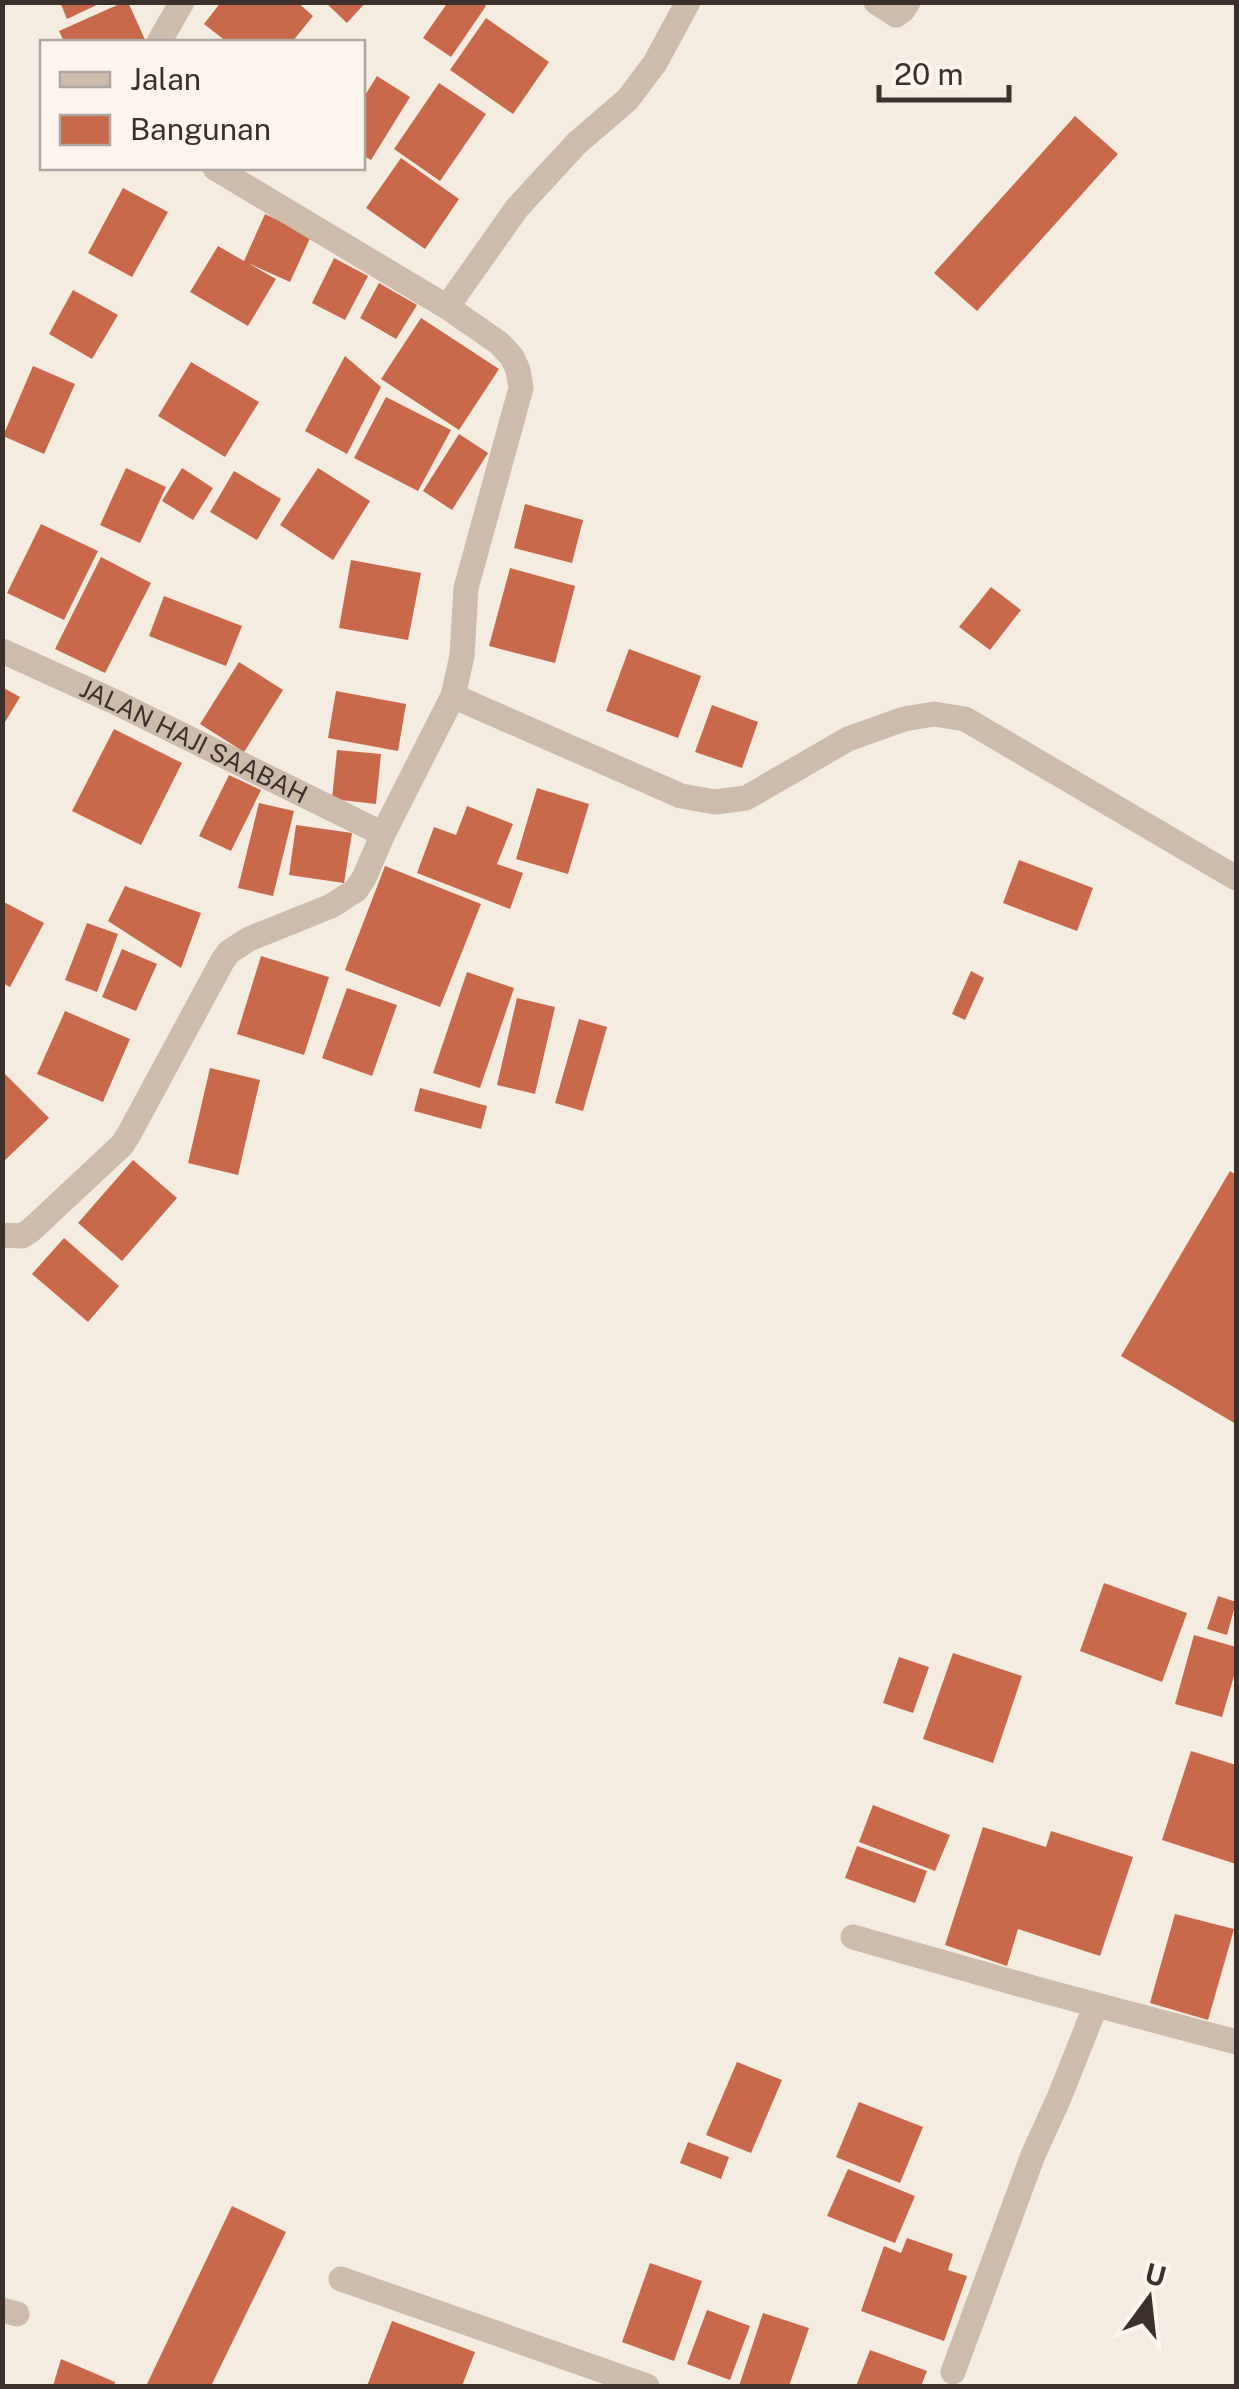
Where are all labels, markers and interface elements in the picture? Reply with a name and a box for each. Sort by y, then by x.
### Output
legend [40,40,365,170]
scale bar [879,40,1009,102]
text: 20 m [894,56,963,92]
text: Jalan [130,61,201,97]
text: Bangunan [130,111,271,147]
street label: JALAN HAJI SAABAH [75,673,313,810]
north arrow [1099,2249,1199,2349]
text: U [1142,2256,1170,2293]

